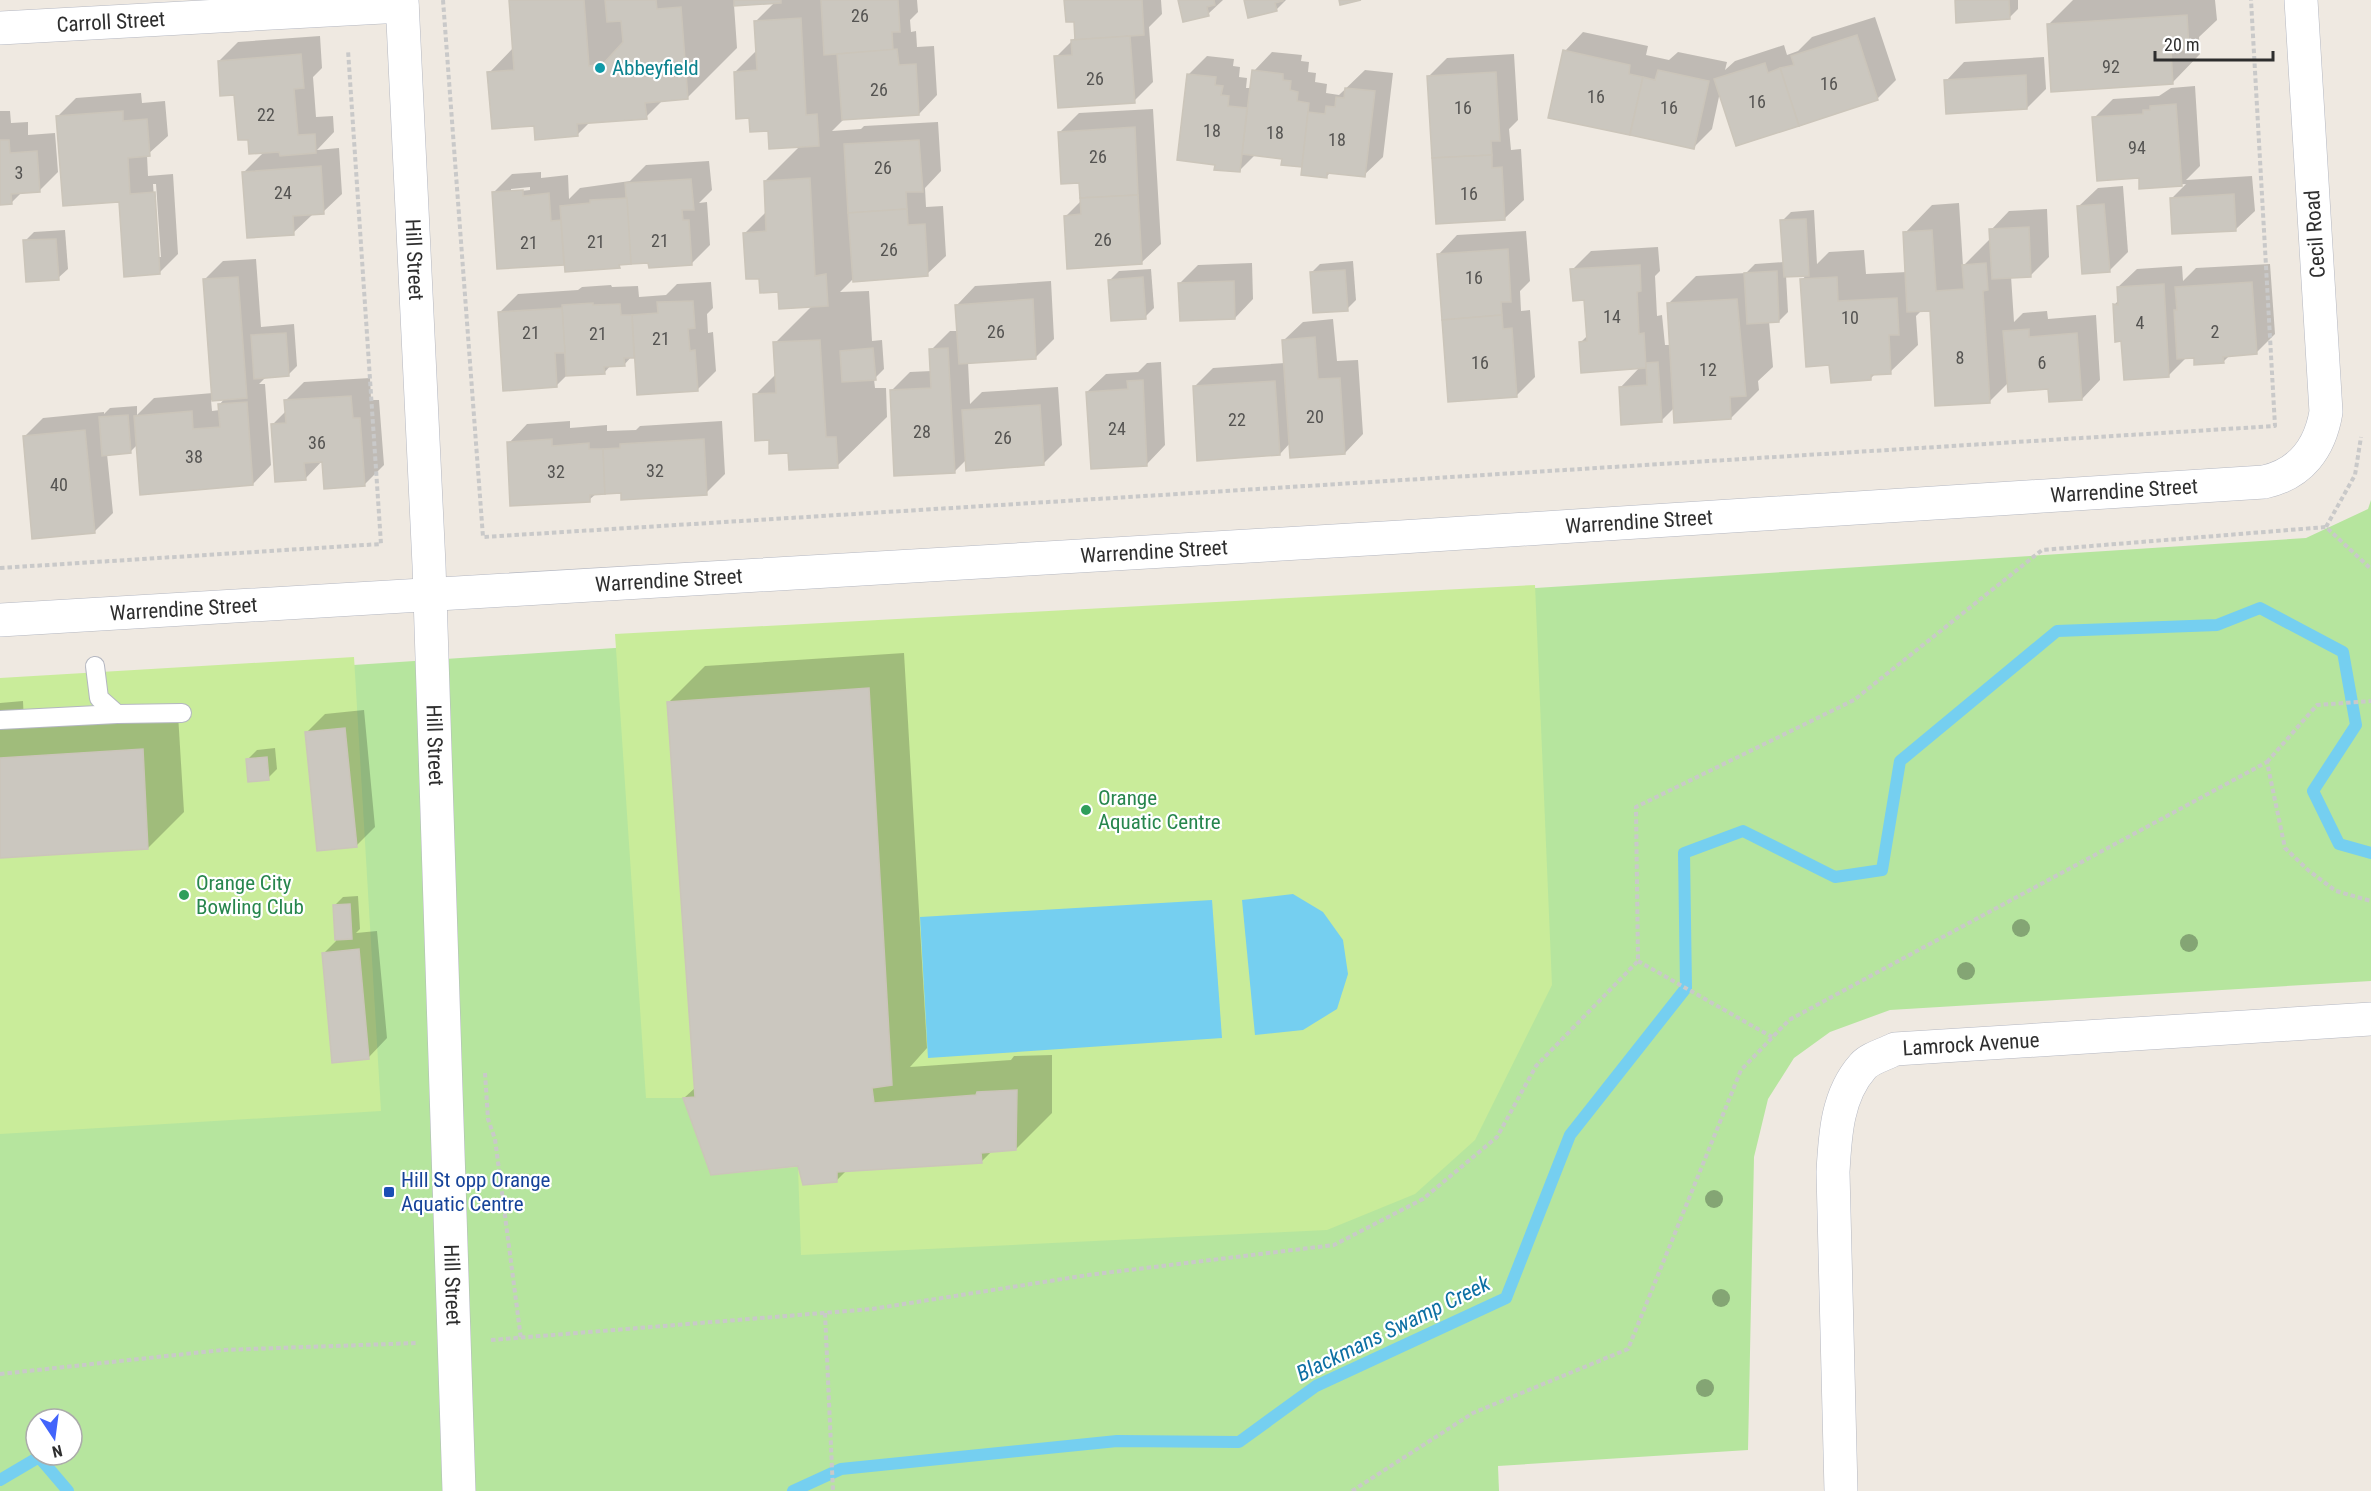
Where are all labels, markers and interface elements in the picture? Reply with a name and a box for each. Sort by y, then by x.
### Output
house number: 26 [851,5,869,26]
street label: Carroll Street [56,7,166,37]
scale bar [2155,24,2274,62]
text: 20 m [2164,34,2199,55]
place label: Abbeyfield [612,56,699,80]
house number: 92 [2102,56,2120,77]
marker: Abbeyfield [593,61,607,75]
house number: 26 [1086,68,1104,89]
house number: 16 [1820,73,1838,94]
house number: 26 [870,79,888,100]
house number: 16 [1587,86,1605,107]
house number: 16 [1748,91,1766,112]
house number: 16 [1454,97,1472,118]
house number: 16 [1660,97,1678,118]
house number: 22 [257,104,275,125]
house number: 18 [1203,120,1221,141]
house number: 18 [1266,122,1284,143]
house number: 18 [1328,129,1346,150]
house number: 94 [2128,137,2146,158]
house number: 26 [1089,146,1107,167]
house number: 26 [874,157,892,178]
house number: 3 [15,162,23,183]
house number: 24 [274,182,292,203]
house number: 16 [1460,183,1478,204]
street label: Cecil Road [2300,189,2330,279]
street label: Hill Street [400,218,428,301]
house number: 26 [1094,229,1112,250]
house number: 21 [651,230,669,251]
house number: 21 [587,231,605,252]
house number: 21 [520,232,538,253]
house number: 26 [880,239,898,260]
house number: 16 [1465,267,1483,288]
house number: 14 [1603,306,1621,327]
house number: 10 [1841,307,1859,328]
house number: 4 [2136,312,2145,333]
house number: 26 [987,321,1005,342]
house number: 2 [2211,321,2220,342]
house number: 21 [522,322,540,343]
house number: 21 [589,323,607,344]
house number: 21 [652,328,670,349]
house number: 8 [1956,347,1964,368]
house number: 16 [1471,352,1489,373]
house number: 6 [2038,352,2046,373]
house number: 12 [1699,359,1717,380]
house number: 20 [1306,406,1324,427]
house number: 22 [1228,409,1246,430]
house number: 24 [1108,418,1126,439]
house number: 28 [913,421,931,442]
house number: 26 [994,427,1012,448]
house number: 36 [308,432,326,453]
house number: 38 [185,446,203,467]
house number: 32 [646,460,664,481]
house number: 32 [547,461,565,482]
house number: 40 [50,474,68,495]
street label: Warrendine Street [2050,474,2199,508]
street label: Warrendine Street [1565,505,1714,539]
street label: Warrendine Street [1080,535,1228,568]
street label: Warrendine Street [594,564,743,597]
street label: Warrendine Street [109,593,258,625]
street label: Hill Street [422,704,448,786]
place label: Orange Aquatic Centre [1098,786,1221,834]
marker: Orange Aquatic Centre [1079,803,1093,817]
place label: Orange City Bowling Club [196,871,304,919]
marker: Orange City Bowling Club [177,888,191,902]
street label: Lamrock Avenue [1902,1028,2040,1061]
place label: Hill St opp Orange Aquatic Centre [401,1168,550,1216]
marker: Hill St opp Orange Aquatic Centre [382,1185,396,1199]
street label: Hill Street [439,1244,466,1326]
water label: Blackmans Swamp Creek [1292,1270,1494,1386]
north arrow [24,1407,84,1467]
text: N [50,1441,64,1461]

